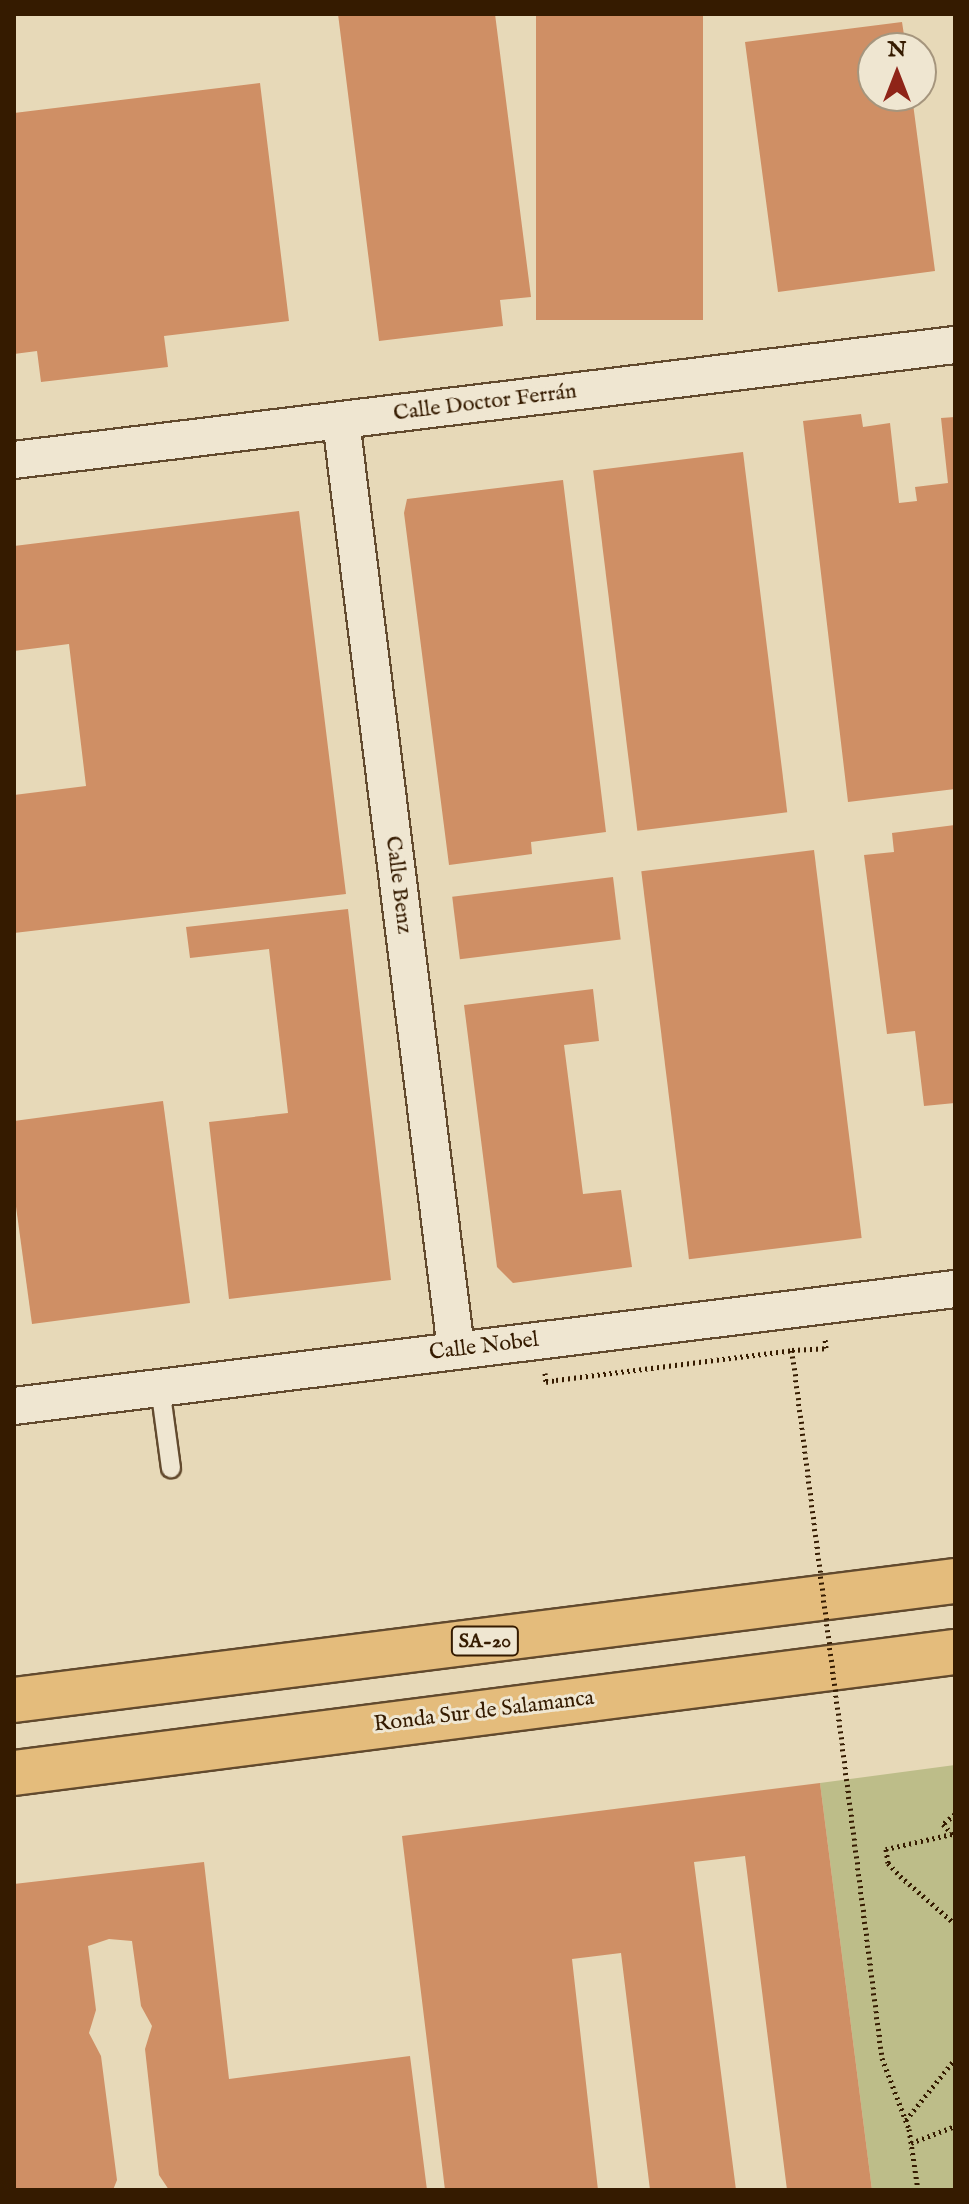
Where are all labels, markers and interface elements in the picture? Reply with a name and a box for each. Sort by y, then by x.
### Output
north arrow [857,32,937,112]
text: N [887,36,907,64]
street label: Calle Doctor Ferrán [392,379,578,427]
street label: Calle Benz [379,834,417,936]
street label: Calle Nobel [428,1327,540,1367]
road number: SA-20 [449,1625,521,1657]
street label: Ronda Sur de Salamanca [372,1685,596,1739]

